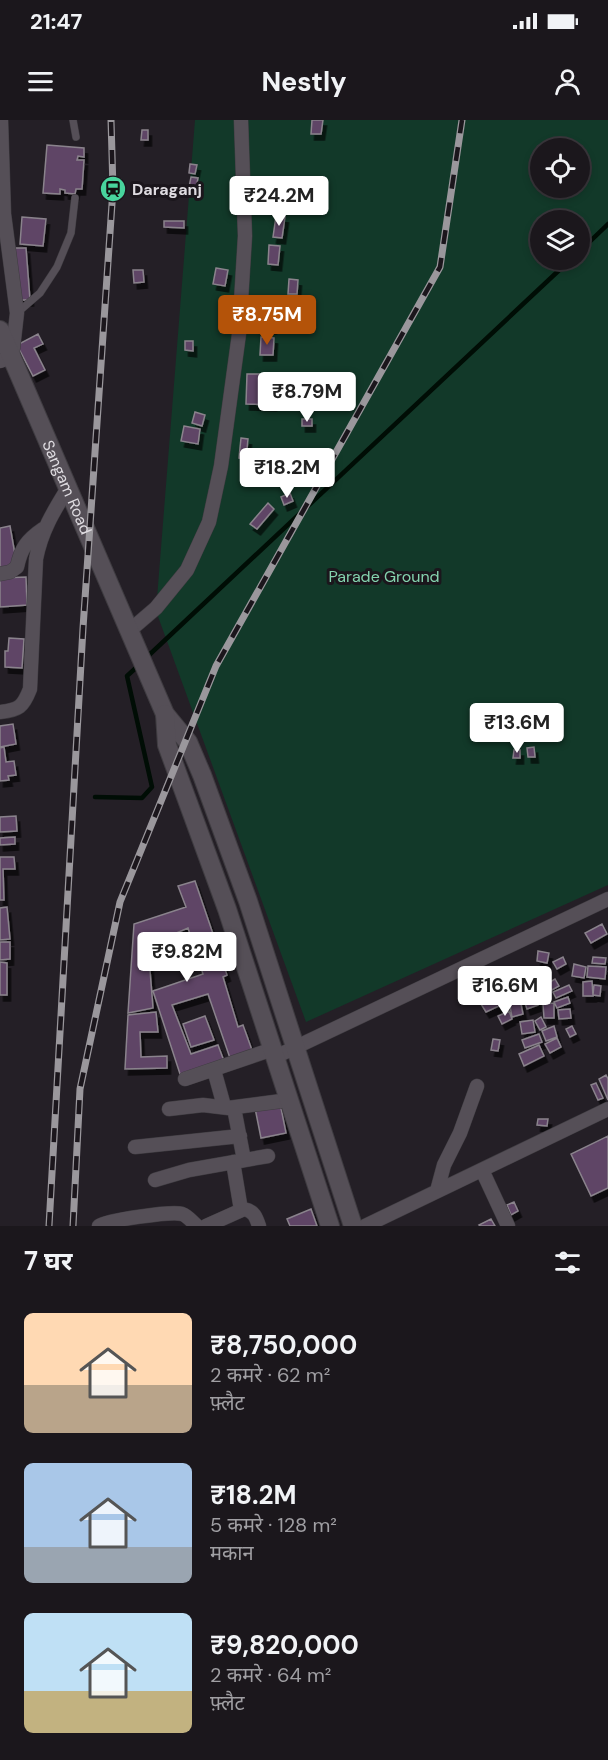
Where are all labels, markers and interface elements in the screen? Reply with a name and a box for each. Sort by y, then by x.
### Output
text: 21:47 [30,7,82,36]
text: Nestly [261,64,347,99]
icon: menu [24,65,57,98]
icon: person [551,65,584,98]
map controls [530,138,590,270]
button: locate [530,138,590,198]
station icon: Daraganj [98,174,128,204]
pin: ₹24.2M [230,176,328,227]
place label: Daraganj [132,179,202,200]
text: ₹24.2M [244,182,315,208]
button: layers [530,210,590,270]
pin: ₹8.75M [218,295,316,346]
text: ₹8.75M [232,301,302,327]
pin: ₹8.79M [258,372,356,423]
text: ₹8.79M [272,378,342,404]
street label: Sangam Road [38,437,97,538]
pin: ₹18.2M [238,448,336,499]
text: ₹18.2M [254,454,320,480]
park label: Parade Ground [328,566,440,587]
pin: ₹13.6M [468,703,566,754]
text: ₹13.6M [484,709,550,735]
pin: ₹9.82M [138,932,236,983]
text: ₹9.82M [151,938,223,964]
pin: ₹16.6M [456,966,554,1017]
text: ₹16.6M [472,972,538,998]
text: 7 घर [24,1244,72,1278]
icon: filters [551,1246,584,1279]
text: ₹8,750,000 [210,1328,357,1362]
icon: home [72,1337,144,1409]
text: 2 कमरे · 62 m² [210,1362,330,1388]
text: फ़्लैट [210,1390,245,1416]
text: ₹18.2M [210,1478,297,1512]
icon: home [72,1487,144,1559]
text: 5 कमरे · 128 m² [210,1512,337,1538]
text: मकान [210,1540,254,1566]
text: ₹9,820,000 [210,1628,359,1662]
icon: home [72,1637,144,1709]
text: 2 कमरे · 64 m² [210,1662,331,1688]
text: फ़्लैट [210,1690,245,1716]

